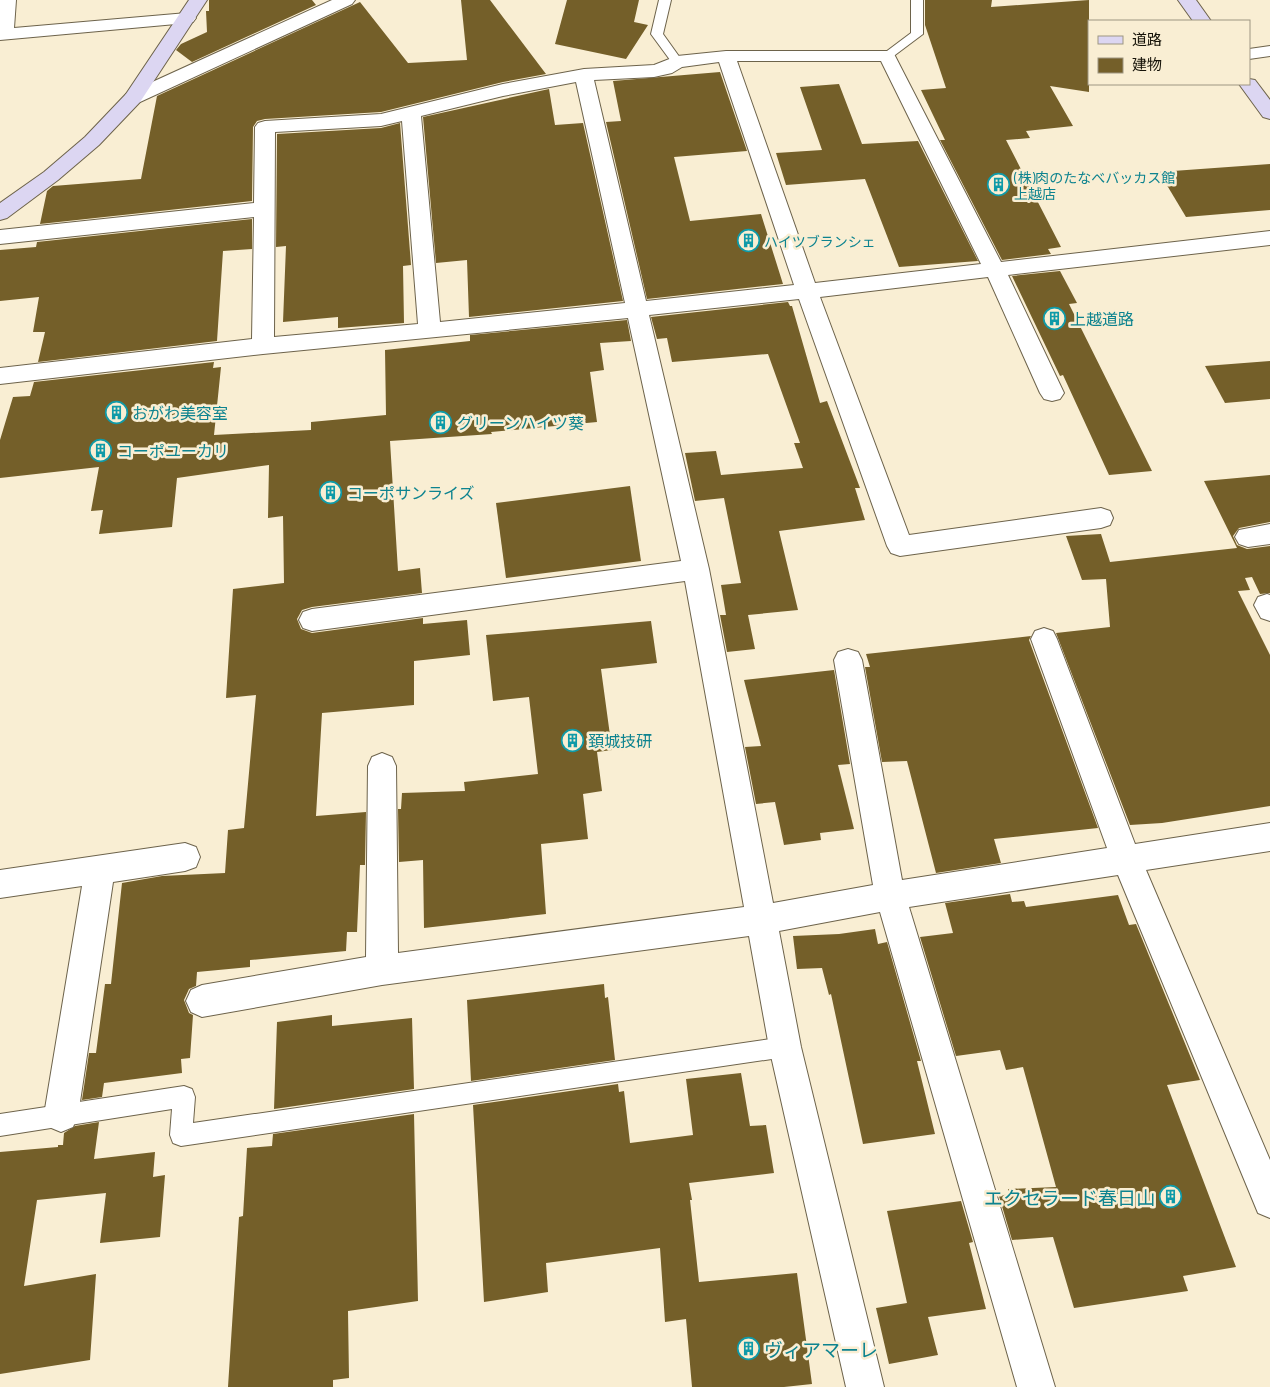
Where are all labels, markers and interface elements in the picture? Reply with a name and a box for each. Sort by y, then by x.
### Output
legend [1088,20,1250,85]
text: 道路 [1132,30,1162,48]
text: 建物 [1132,55,1162,73]
place label: (株)肉のたなべバッカス館 上越店 [1013,169,1175,202]
building icon: (株)肉のたなべバッカス館 上越店 [986,173,1010,197]
building icon: ハイツブランシェ [736,229,760,253]
place label: ハイツブランシェ [764,233,876,250]
building icon: 上越道路 [1042,306,1066,330]
place label: 上越道路 [1070,309,1134,328]
building icon: おがわ美容室 [104,400,128,424]
place label: おがわ美容室 [132,403,228,422]
building icon: グリーンハイツ葵 [429,410,453,434]
place label: グリーンハイツ葵 [457,413,584,432]
building icon: コーポユーカリ [89,438,113,462]
place label: コーポユーカリ [117,441,229,460]
building icon: コーポサンライズ [319,480,343,504]
place label: コーポサンライズ [347,483,475,502]
building icon: 頚城技研 [560,728,584,752]
place label: 頚城技研 [588,731,652,750]
building icon: エクセラード春日山 [1159,1185,1183,1209]
place label: エクセラード春日山 [984,1186,1155,1209]
building icon: ヴィアマーレ [736,1337,760,1361]
place label: ヴィアマーレ [764,1338,878,1361]

